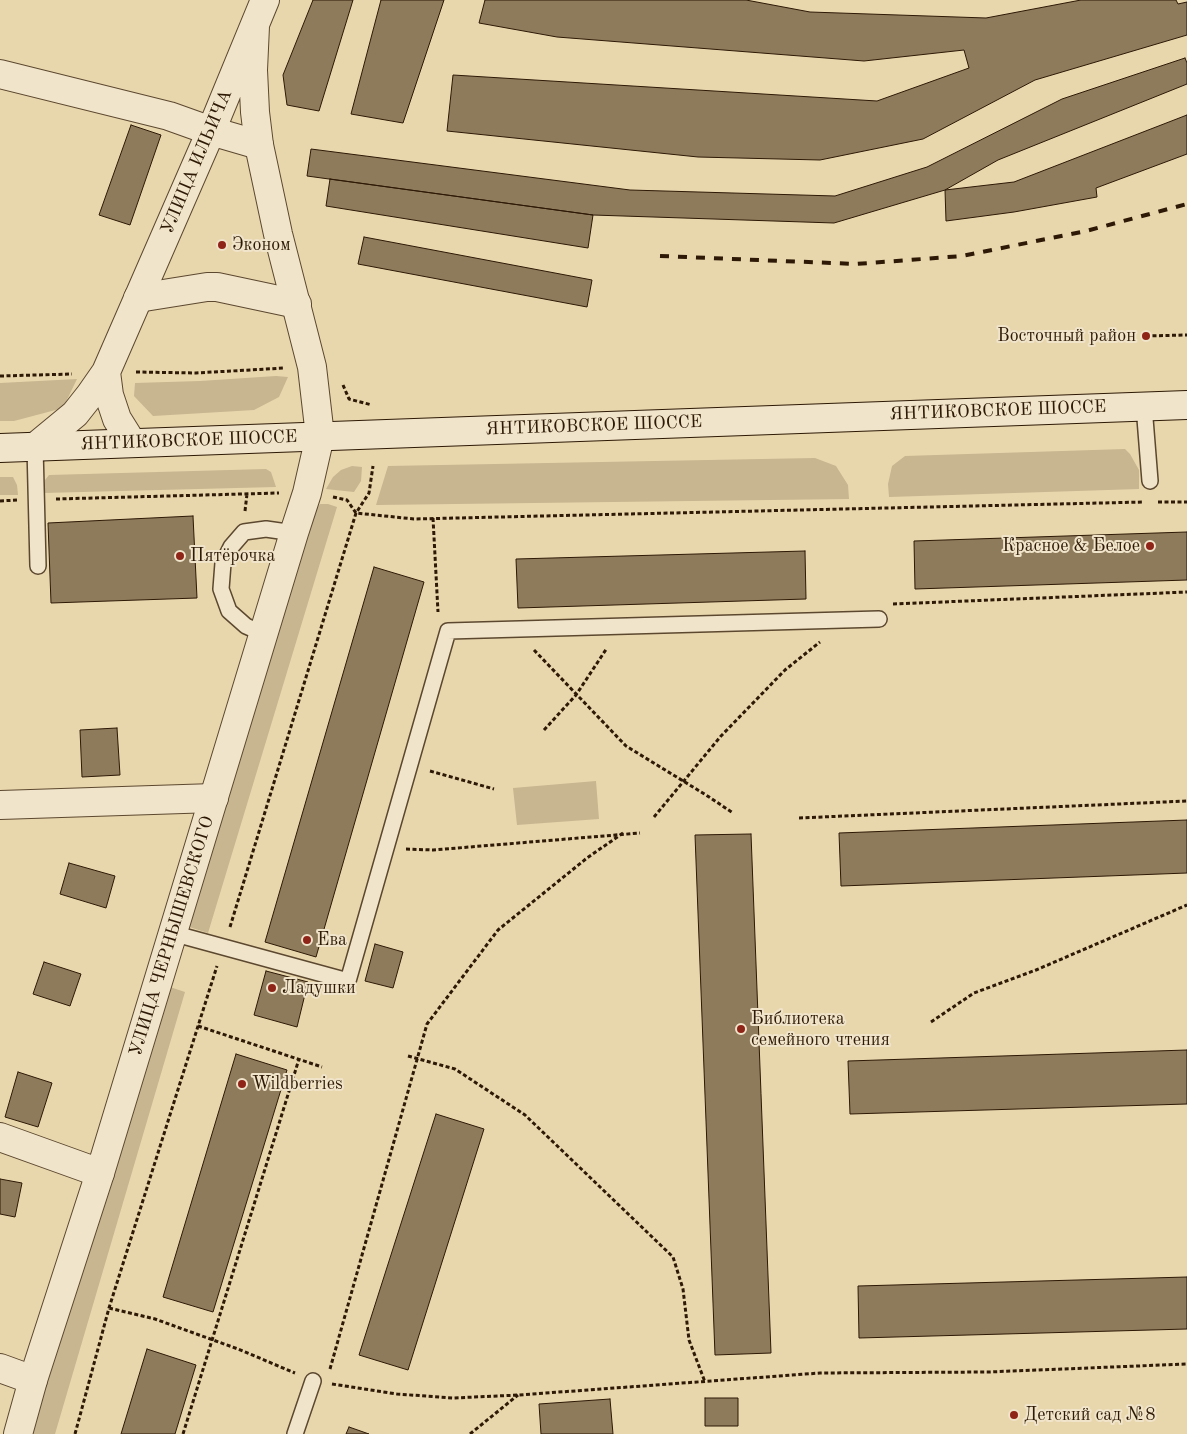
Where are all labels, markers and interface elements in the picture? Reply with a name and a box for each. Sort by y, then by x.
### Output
street label: УЛИЦА ИЛЬИЧА [157,87,237,237]
place label: Эконом [232,234,291,256]
marker: Эконом [216,239,228,251]
place label: Восточный район [997,325,1136,347]
marker: Восточный район [1140,330,1152,342]
street label: ЯНТИКОВСКОЕ ШОССЕ [889,396,1107,426]
street label: ЯНТИКОВСКОЕ ШОССЕ [485,411,703,441]
street label: ЯНТИКОВСКОЕ ШОССЕ [80,426,298,456]
place label: Красное & Белое [1002,535,1140,557]
marker: Красное & Белое [1144,540,1156,552]
place label: Пятёрочка [190,545,275,567]
marker: Пятёрочка [174,550,186,562]
street label: УЛИЦА ЧЕРНЫШЕВСКОГО [125,813,219,1059]
place label: Ева [317,929,347,951]
marker: Ева [301,934,313,946]
place label: Ладушки [282,977,356,999]
marker: Ладушки [266,982,278,994]
place label: Библиотека семейного чтения [751,1008,890,1050]
marker: Библиотека семейного чтения [735,1023,747,1035]
place label: Wildberries [252,1073,343,1095]
marker: Wildberries [236,1078,248,1090]
place label: Детский сад №8 [1024,1404,1156,1426]
marker: Детский сад №8 [1008,1409,1020,1421]

